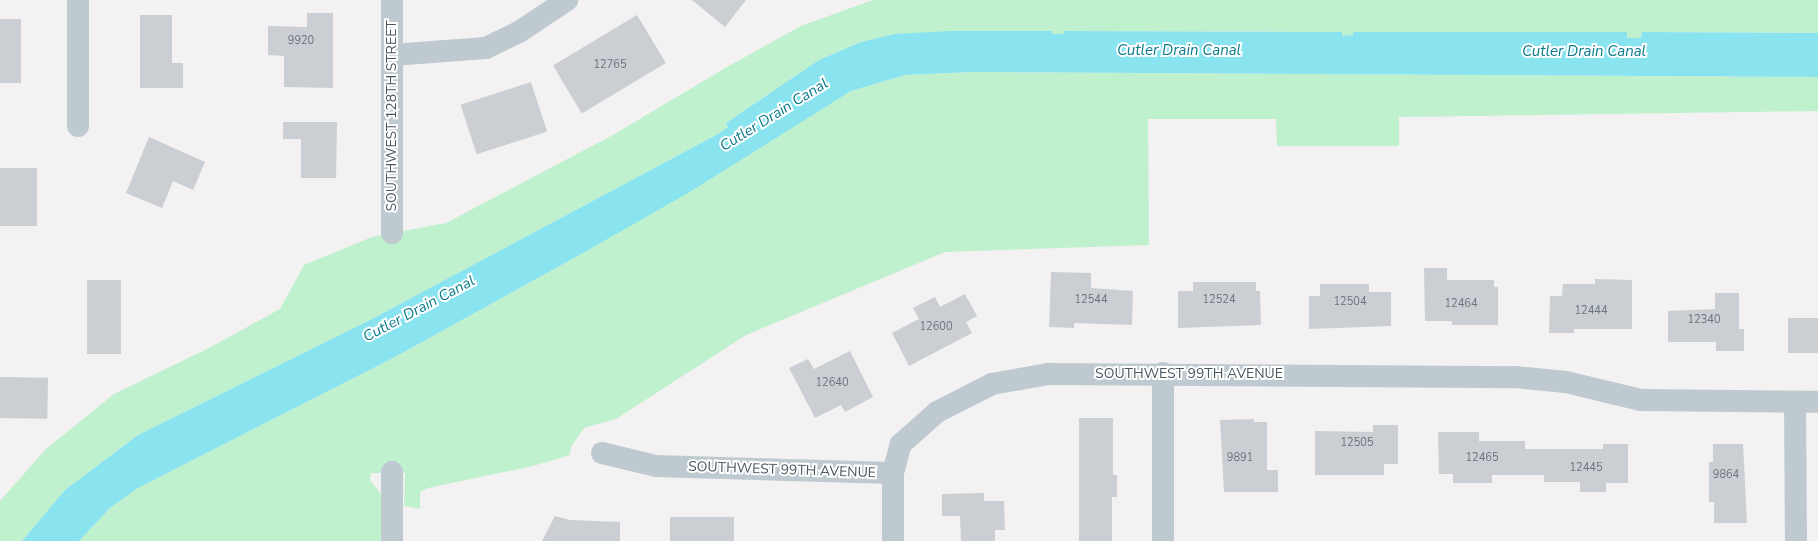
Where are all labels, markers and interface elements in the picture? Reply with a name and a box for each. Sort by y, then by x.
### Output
street label: SOUTHWEST 128TH STREET [384,20,400,212]
house number: 9920 [288,34,314,48]
water label: Cutler Drain Canal [1117,42,1241,60]
water label: Cutler Drain Canal [1522,43,1646,61]
house number: 12765 [594,58,626,72]
water label: Cutler Drain Canal [717,74,831,156]
water label: Cutler Drain Canal [360,272,478,346]
house number: 12544 [1075,293,1107,307]
house number: 12524 [1203,293,1235,307]
house number: 12504 [1334,295,1366,309]
house number: 12464 [1445,297,1477,311]
house number: 12444 [1575,304,1607,318]
house number: 12340 [1688,313,1720,327]
house number: 12600 [920,320,952,334]
street label: SOUTHWEST 99TH AVENUE [1095,366,1283,382]
house number: 12640 [816,376,848,390]
house number: 12505 [1341,436,1373,450]
house number: 9891 [1227,451,1253,465]
house number: 12465 [1466,451,1498,465]
street label: SOUTHWEST 99TH AVENUE [688,458,876,482]
house number: 12445 [1570,461,1602,475]
house number: 9864 [1713,468,1739,482]

